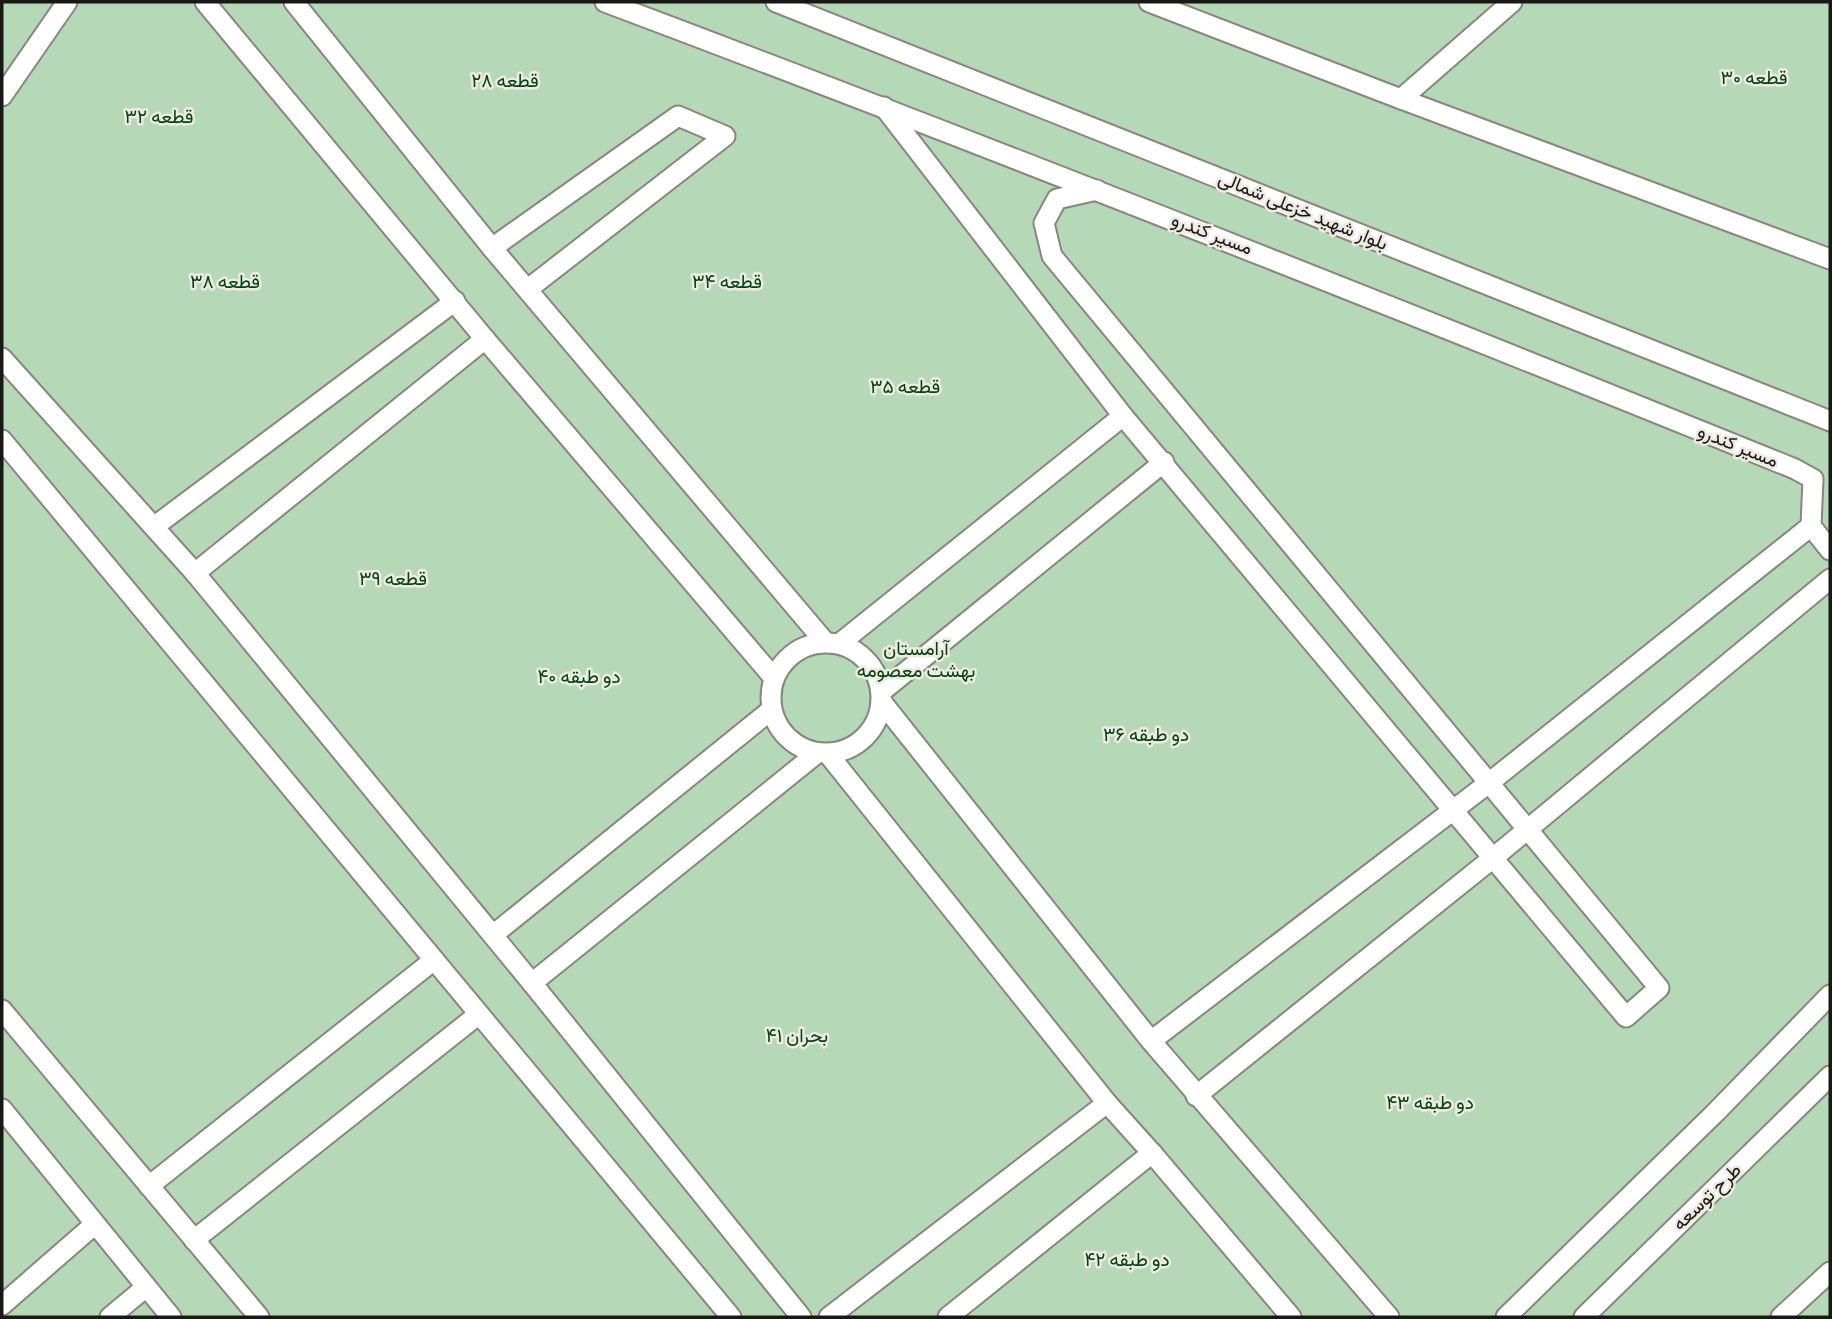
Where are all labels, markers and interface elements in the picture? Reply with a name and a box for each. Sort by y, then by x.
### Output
park label: قطعه ۳۰ [1721,66,1787,90]
park label: قطعه ۲۸ [471,69,539,93]
park label: قطعه ۳۲ [125,105,193,129]
street label: بلوار شهید خزعلی شمالی [1215,166,1391,256]
street label: مسیر کندرو [1168,208,1256,260]
park label: قطعه ۳۸ [190,270,260,294]
park label: قطعه ۳۴ [692,270,762,294]
park label: قطعه ۳۵ [870,375,940,399]
street label: مسیر کندرو [1694,419,1782,473]
park label: قطعه ۳۹ [359,567,427,591]
park label: آرامستان بهشت معصومه [857,637,975,683]
park label: ۴۰ دو طبقه [537,665,621,689]
park label: ۳۶ دو طبقه [1103,723,1189,747]
park label: ۴۱ بحران [766,1024,828,1048]
park label: ۴۳ دو طبقه [1386,1091,1474,1115]
street label: طرح توسعه [1668,1158,1746,1236]
park label: ۴۲ دو طبقه [1085,1248,1169,1272]

